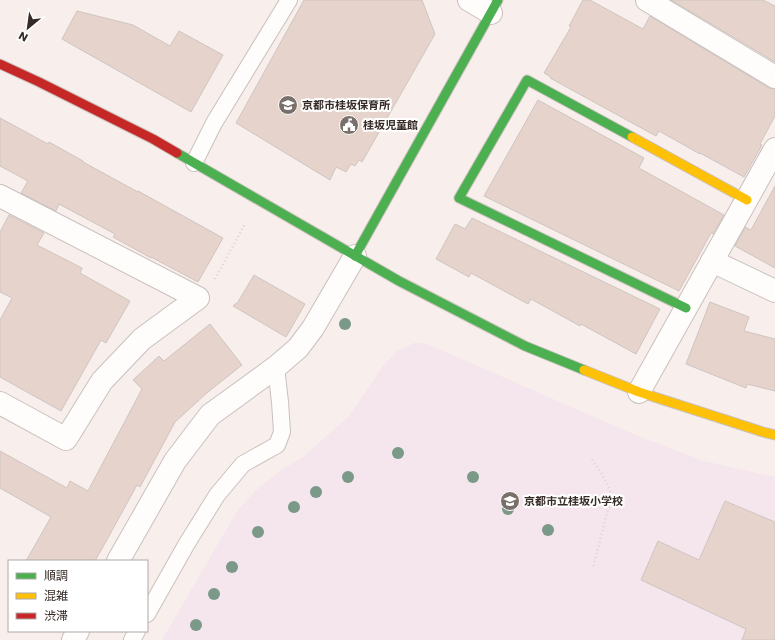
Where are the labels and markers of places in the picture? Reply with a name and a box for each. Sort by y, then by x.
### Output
school or university icon: 京都市桂坂保育所 [277,94,299,116]
place label: 京都市桂坂保育所 [302,97,390,113]
public building icon: 桂坂児童館 [338,114,360,136]
place label: 桂坂児童館 [363,117,418,133]
school or university icon: 京都市立桂坂小学校 [499,490,521,512]
place label: 京都市立桂坂小学校 [524,493,623,509]

